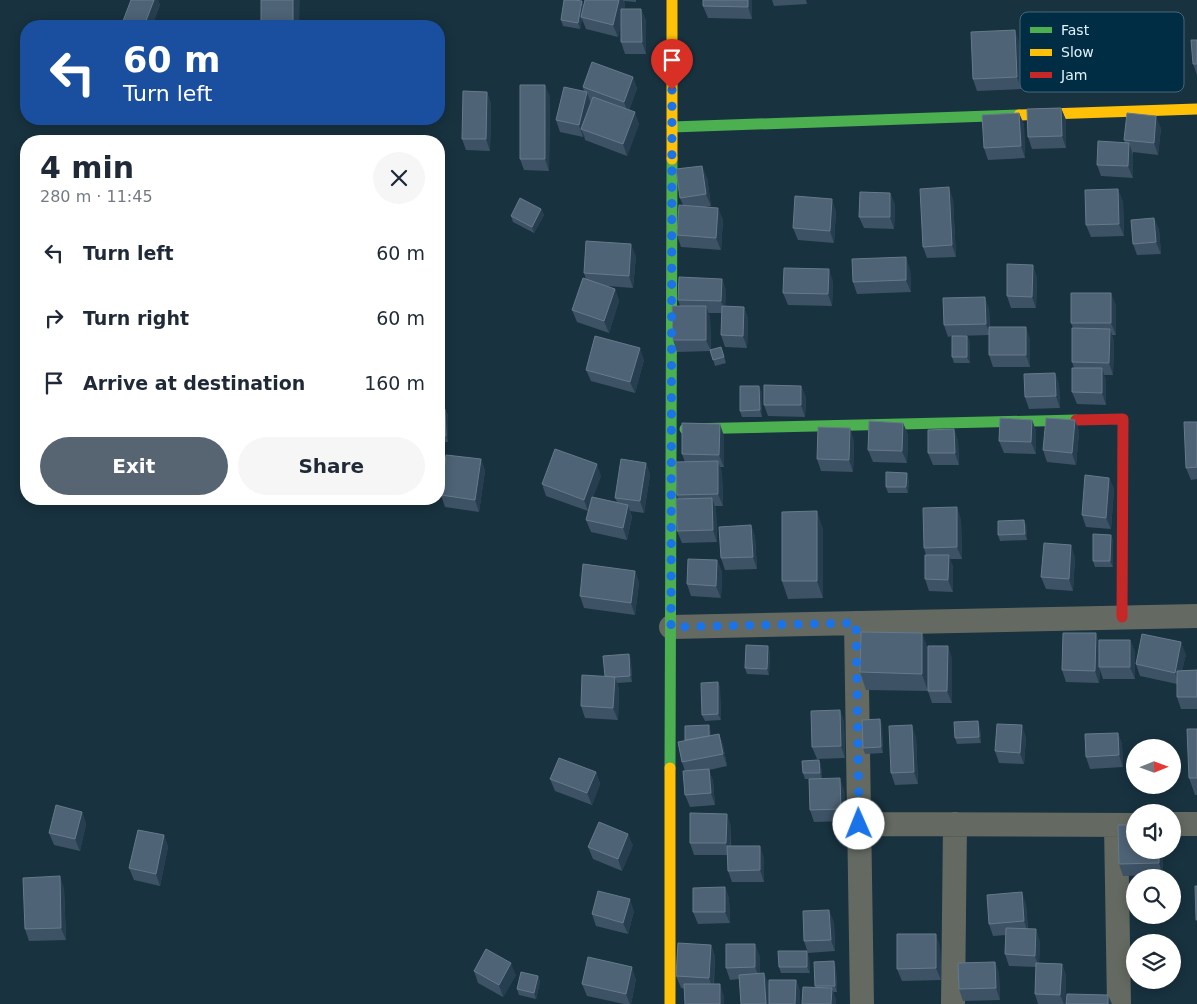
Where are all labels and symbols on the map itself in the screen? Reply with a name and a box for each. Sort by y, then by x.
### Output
legend [1020,12,1184,92]
text: Fast [1061,22,1090,38]
pin [651,39,693,90]
text: Slow [1061,44,1094,60]
text: Jam [1060,67,1087,83]
north arrow [1126,739,1181,794]
position arrow [832,797,884,849]

